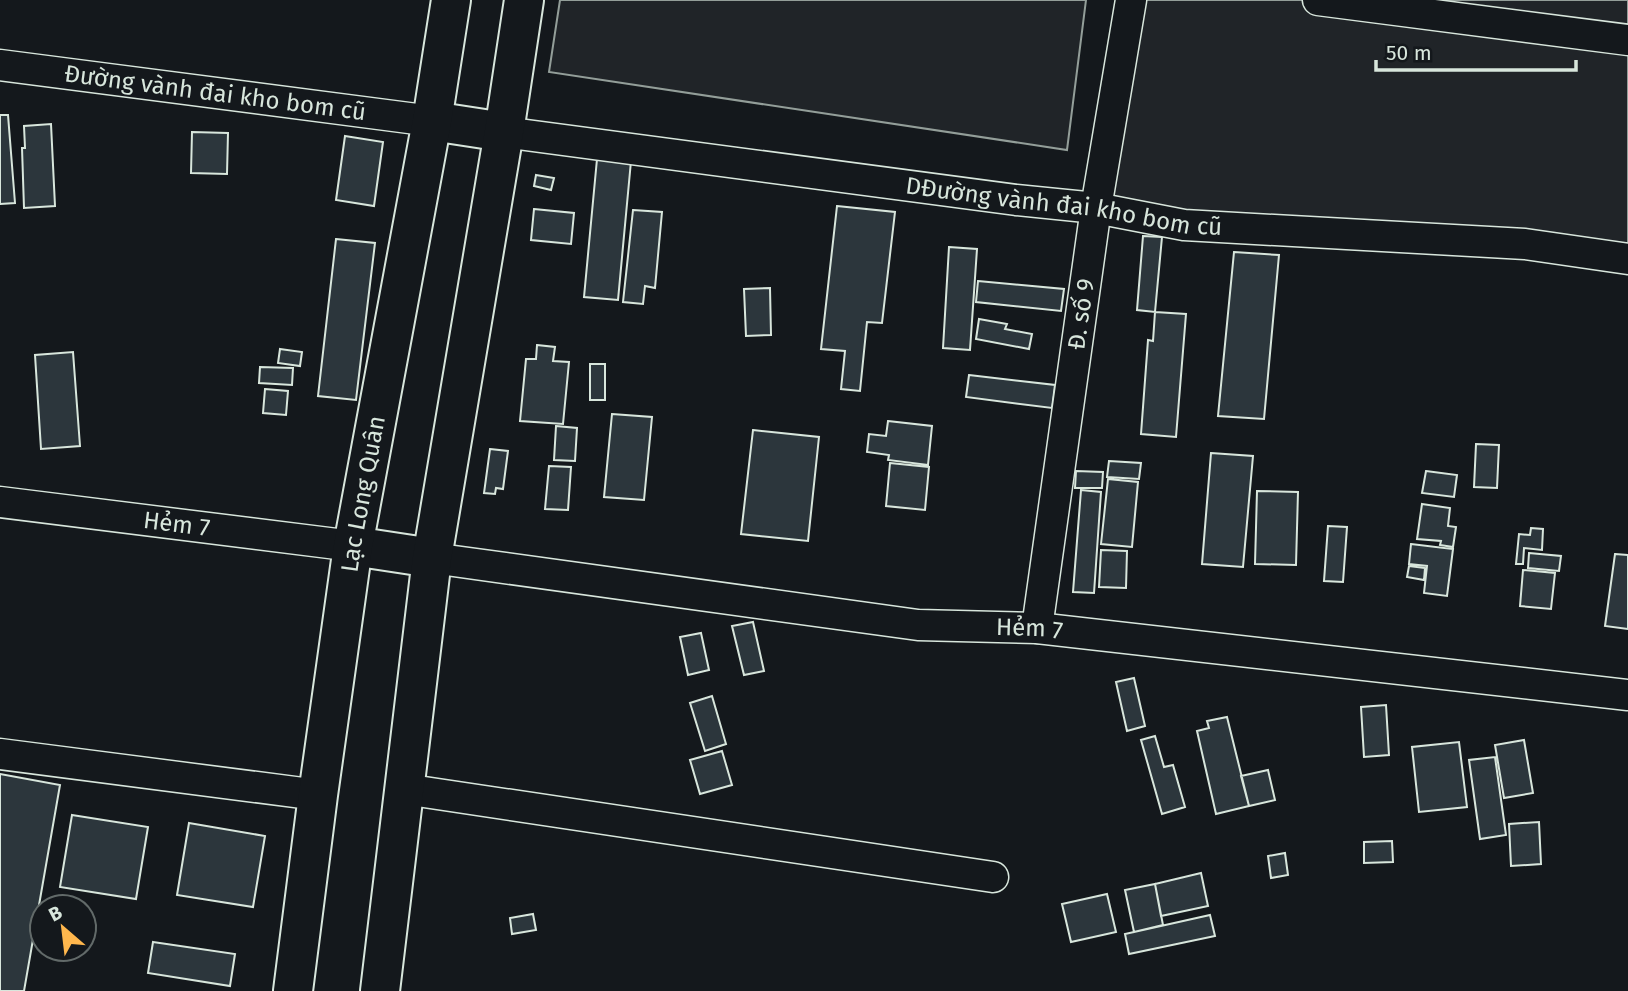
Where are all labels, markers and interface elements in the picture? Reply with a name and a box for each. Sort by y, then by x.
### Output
scale bar [1376,28,1576,72]
text: 50 m [1386,40,1432,66]
street label: Đường vành đai kho bom cũ [63,59,368,126]
street label: DĐường vành đai kho bom cũ [904,171,1223,241]
street label: Đ. số 9 [1062,277,1100,352]
street label: Lạc Long Quân [335,413,391,574]
street label: Hẻm 7 [142,506,212,542]
street label: Hẻm 7 [996,613,1064,645]
north arrow [28,893,98,963]
text: B [45,900,66,926]

